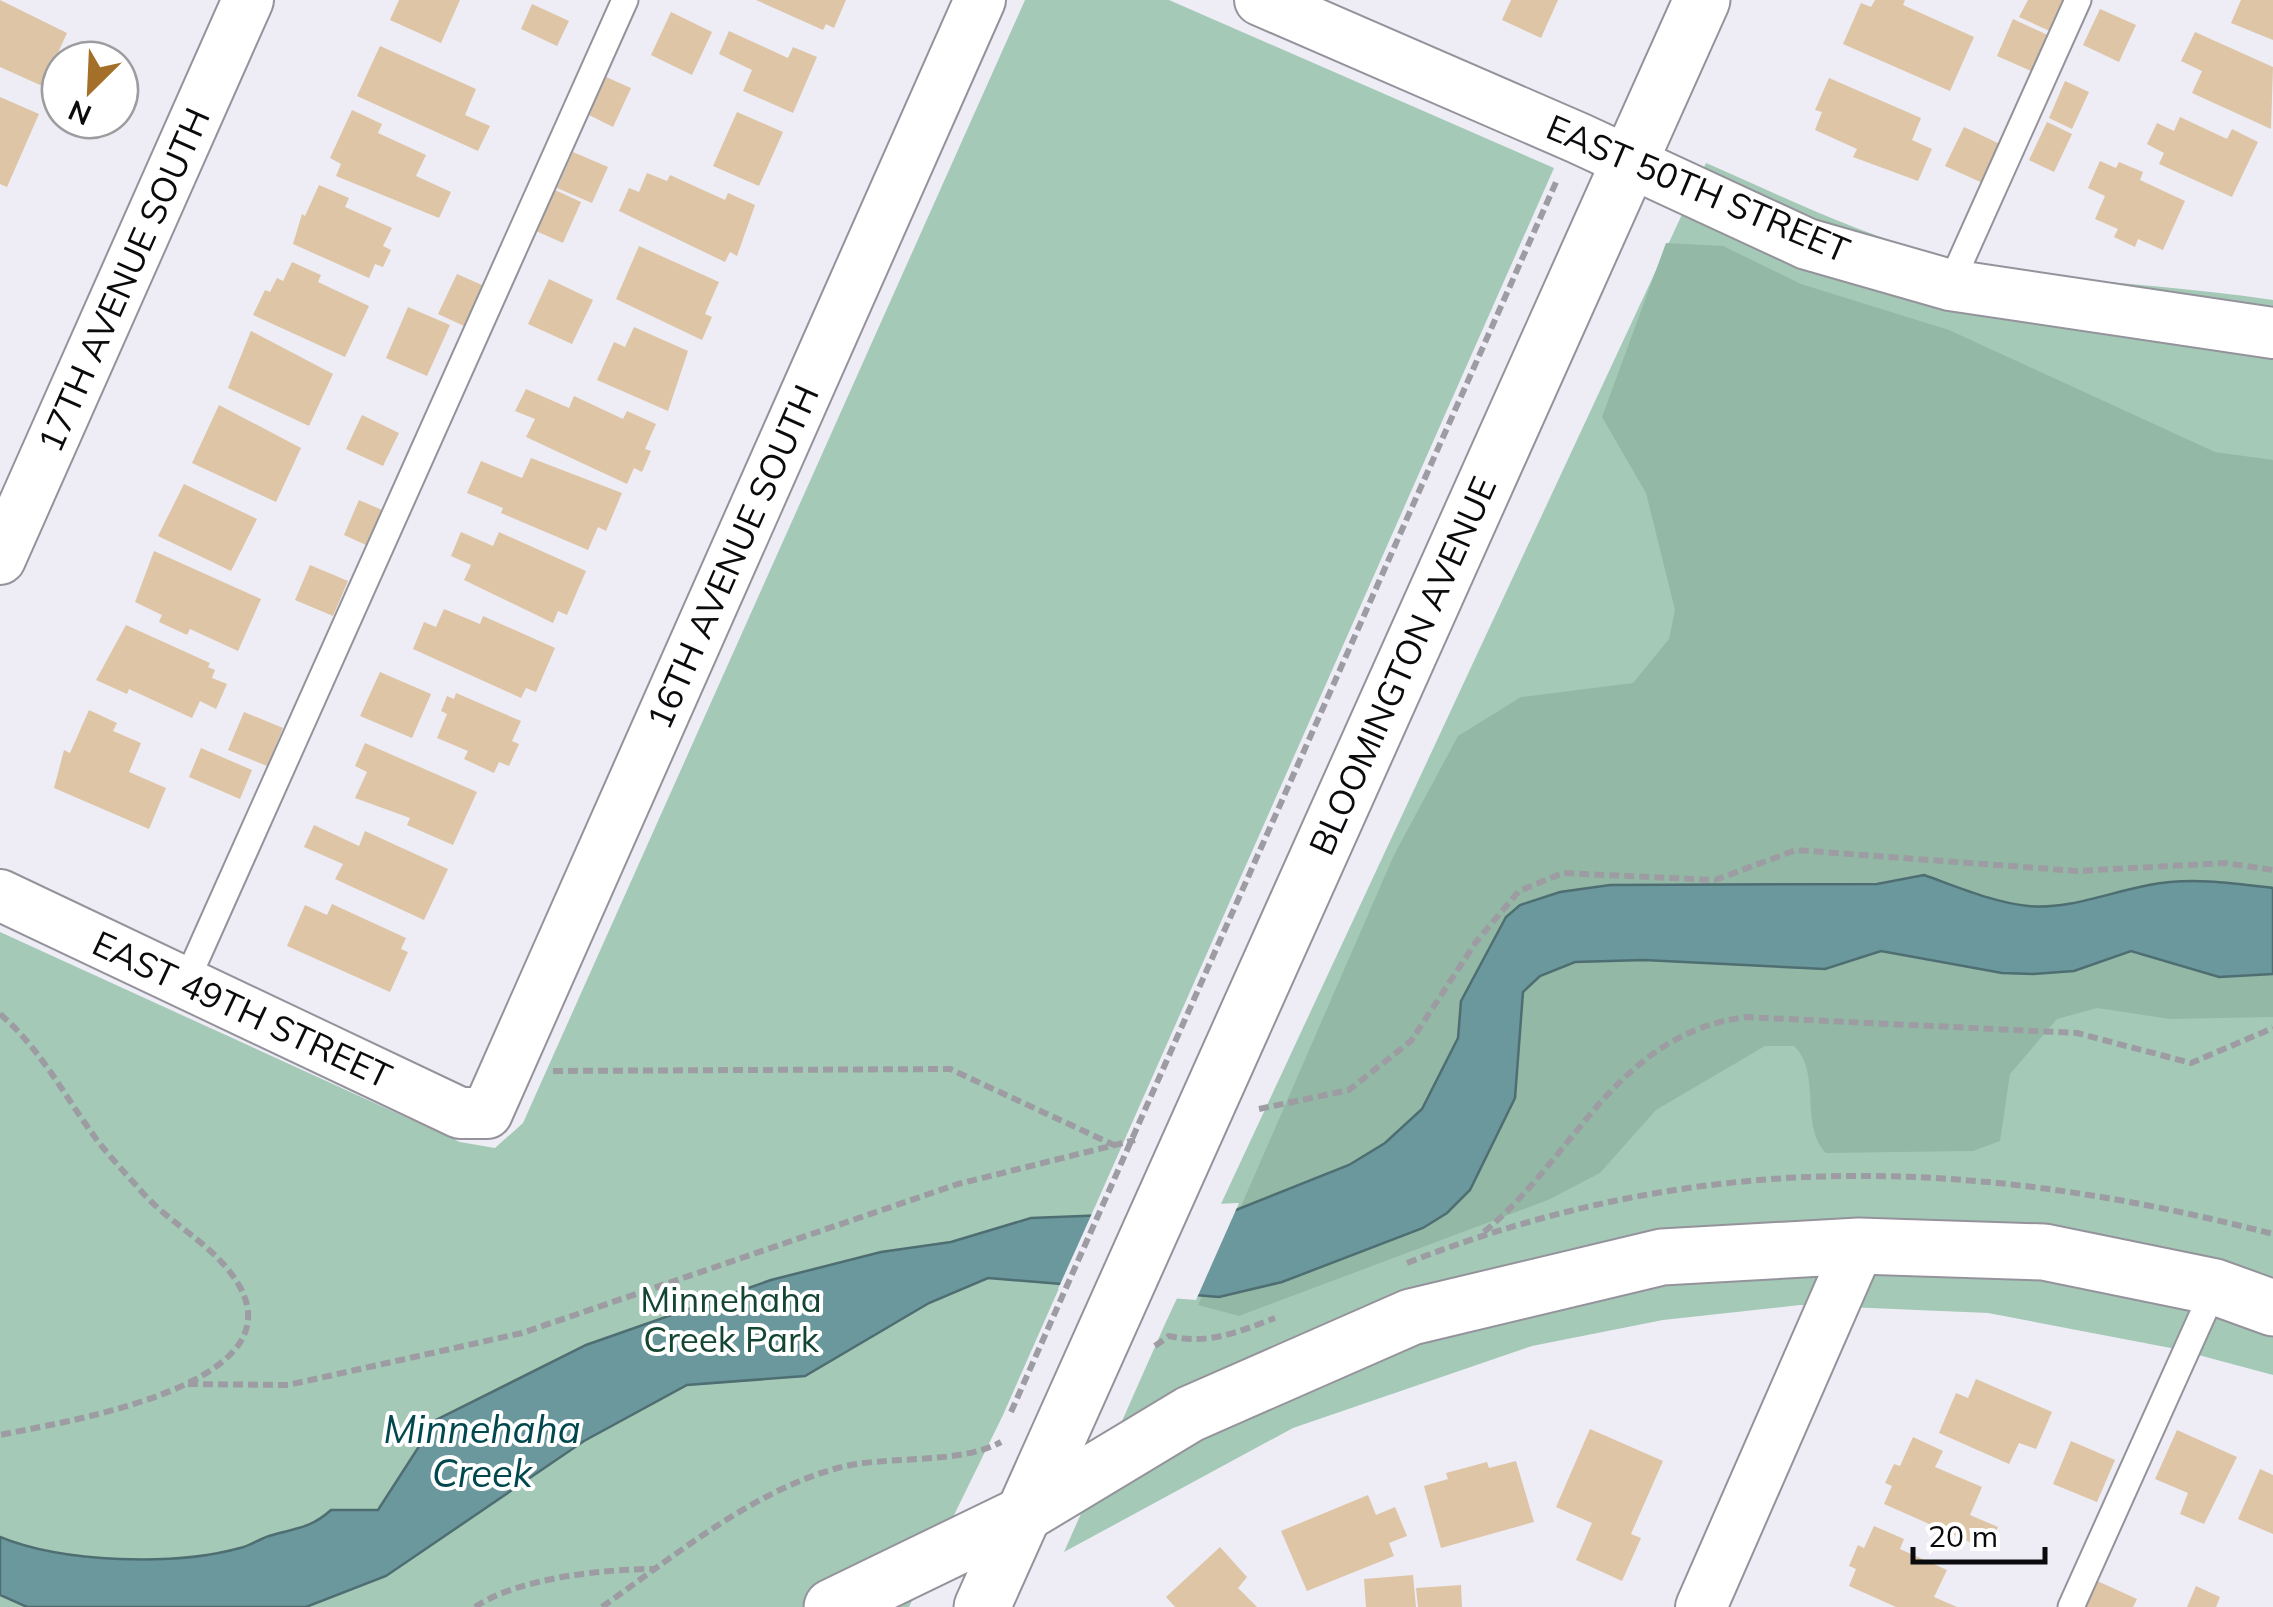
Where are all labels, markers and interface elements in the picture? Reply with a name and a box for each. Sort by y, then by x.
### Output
north arrow [40,40,140,140]
street label: 17TH AVENUE SOUTH [29,102,219,458]
street label: EAST 50TH STREET [1540,104,1856,272]
street label: 16TH AVENUE SOUTH [636,378,828,735]
street label: BLOOMINGTON AVENUE [1299,470,1505,861]
street label: EAST 49TH STREET [86,921,399,1098]
park label: Minnehaha Creek Park [640,1277,822,1361]
water label: Minnehaha Creek [384,1405,581,1497]
scale bar [1913,1502,2046,1564]
text: 20 m [1928,1517,1998,1555]

